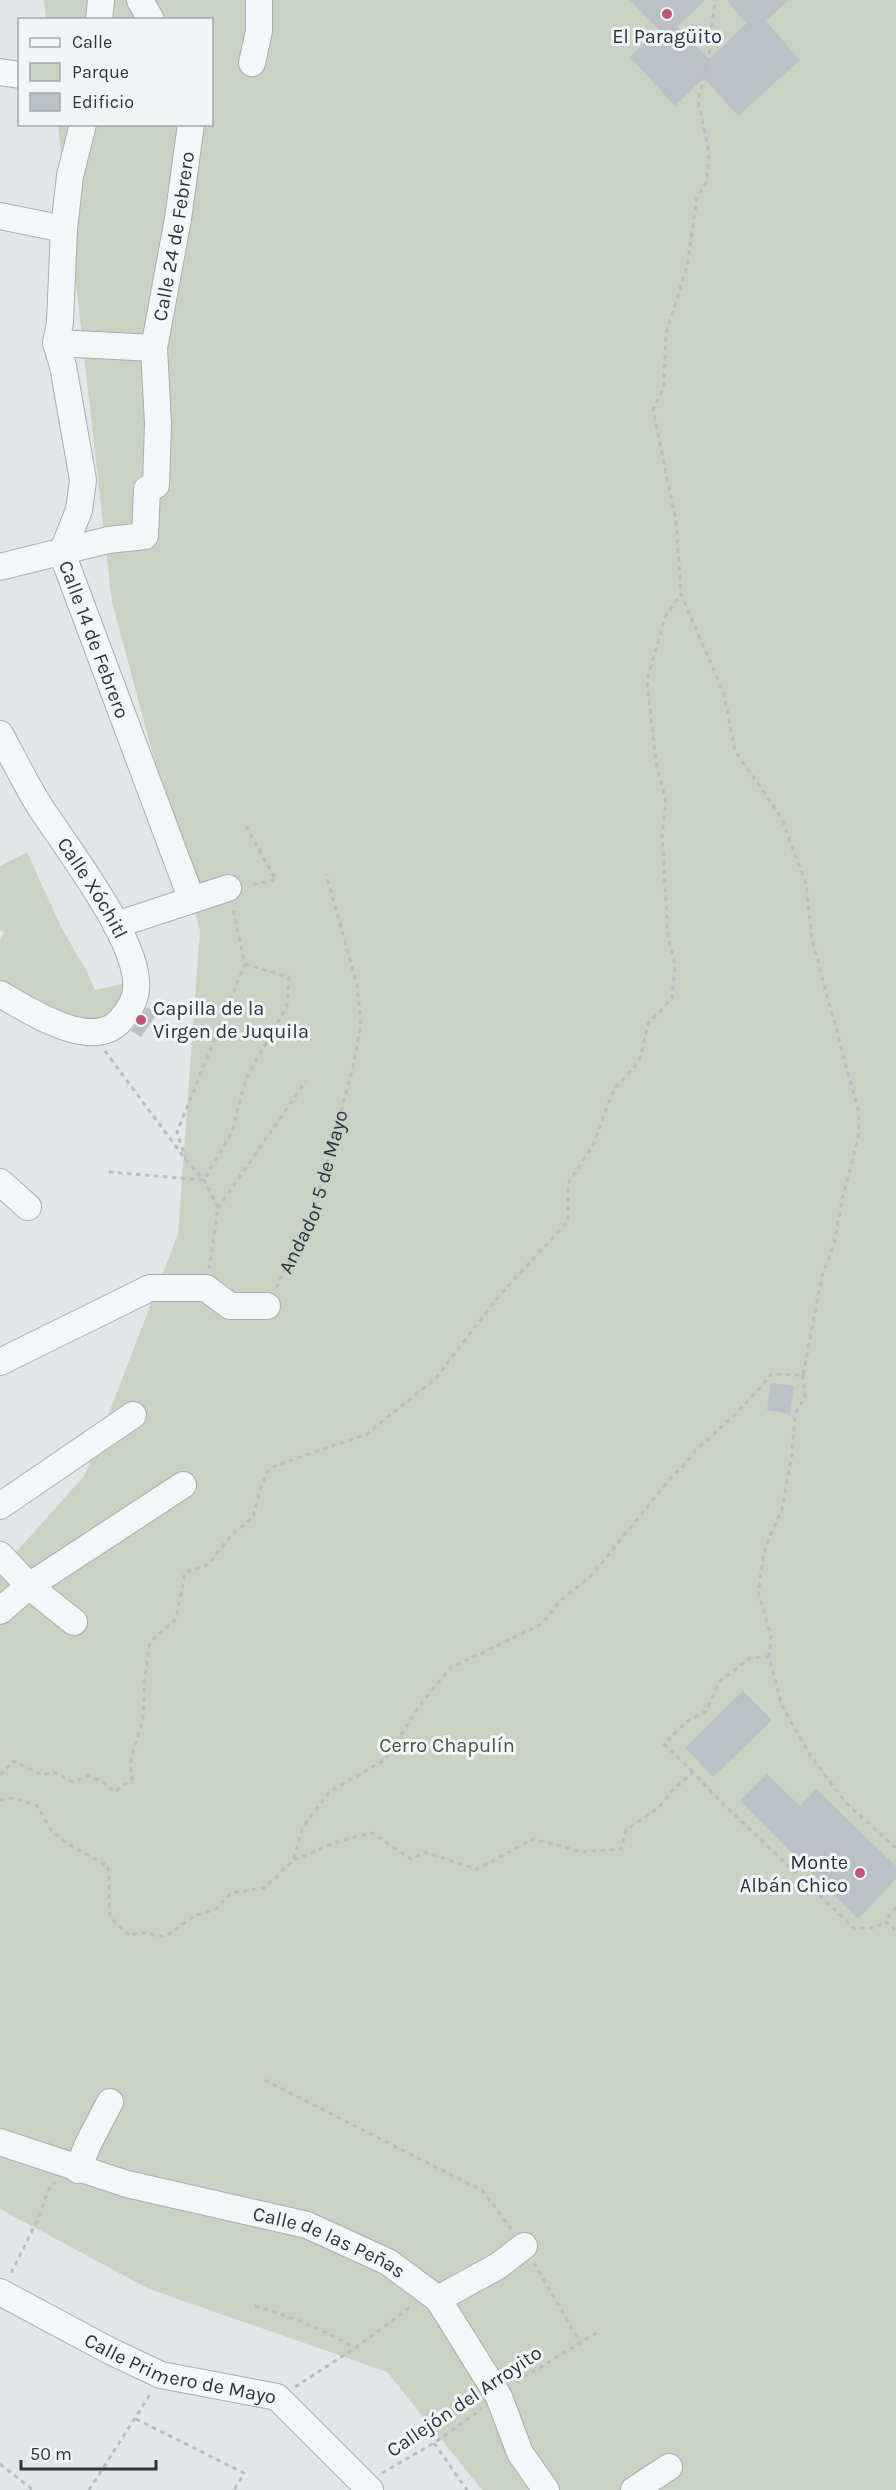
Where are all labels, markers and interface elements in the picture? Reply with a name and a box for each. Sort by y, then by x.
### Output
marker: El Paragüito [660,7,674,21]
legend [18,18,213,126]
place label: El Paragüito [612,25,722,48]
text: Calle [72,31,112,53]
text: Parque [72,61,129,83]
text: Edificio [72,91,134,113]
street label: Calle 24 de Febrero [148,150,199,323]
street label: Calle 14 de Febrero [54,558,134,722]
street label: Calle Xóchitl [52,833,132,942]
place label: Capilla de la Virgen de Juquila [153,997,309,1043]
marker: Capilla de la Virgen de Juquila [134,1013,148,1027]
street label: Andador 5 de Mayo [274,1107,353,1277]
park label: Cerro Chapulín [379,1734,515,1757]
place label: Monte Albán Chico [740,1851,848,1897]
marker: Monte Albán Chico [853,1866,867,1880]
street label: Calle de las Peñas [251,2202,410,2283]
street label: Calle Primero de Mayo [80,2328,278,2409]
street label: Callejón del Arroyito [382,2341,546,2462]
scale bar [21,2433,156,2471]
text: 50 m [30,2443,72,2465]

